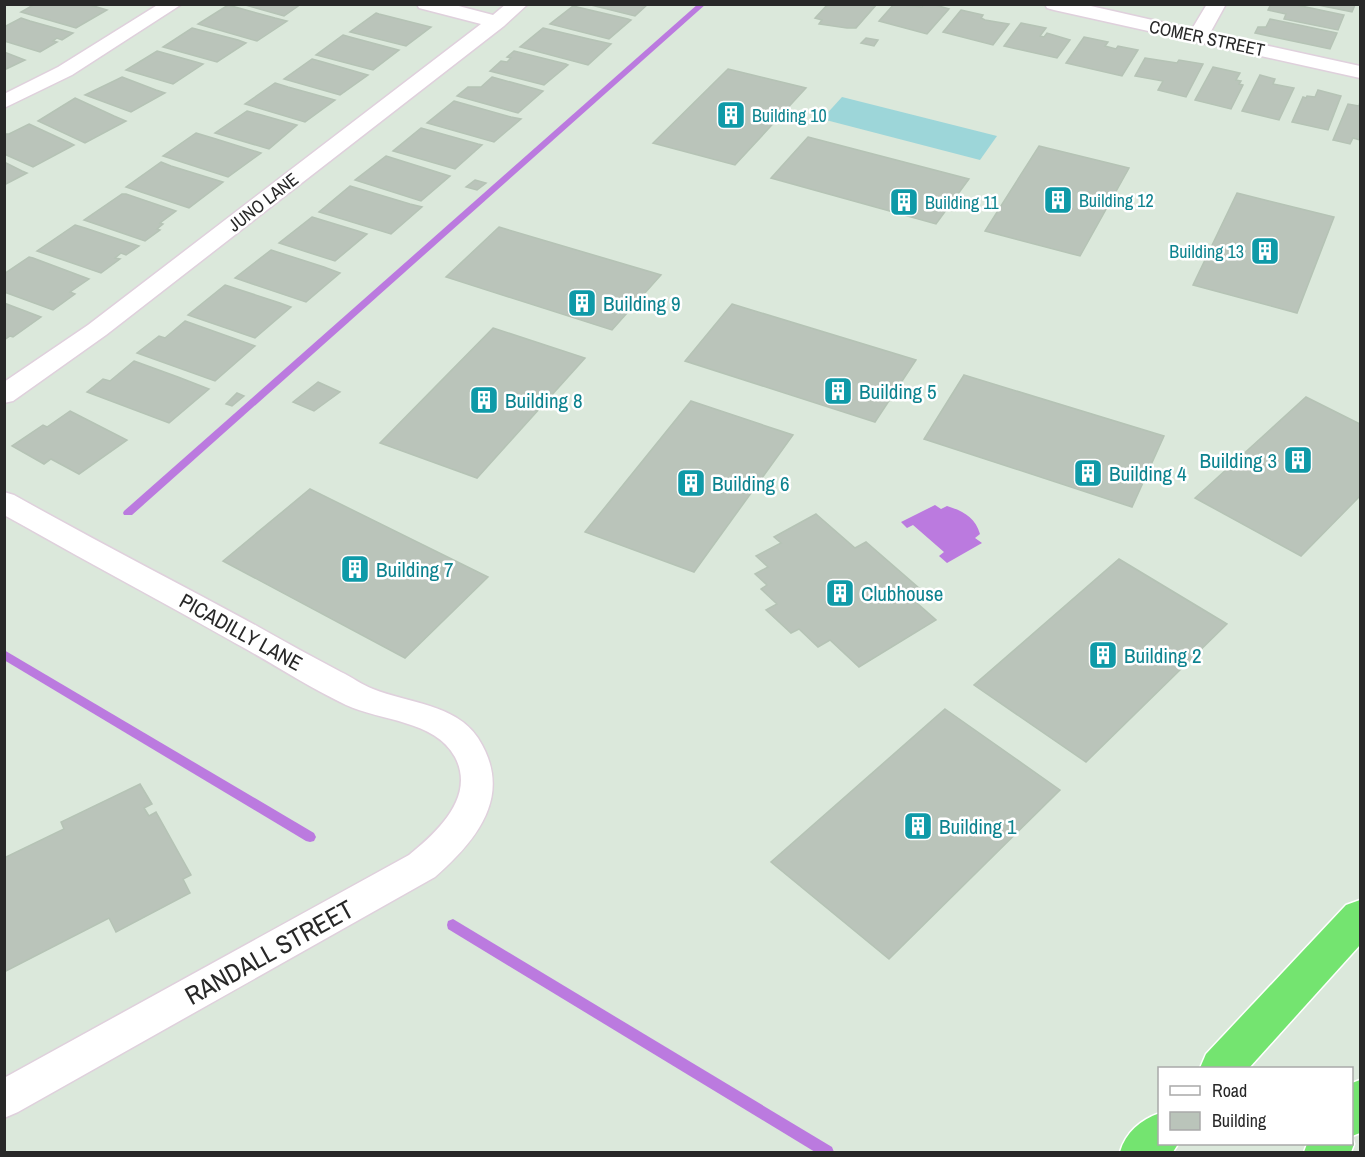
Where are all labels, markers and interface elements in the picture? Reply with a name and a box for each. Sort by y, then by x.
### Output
street label: COMER STREET [1147,14,1267,62]
building icon: Building 10 [715,99,747,131]
place label: Building 10 [752,103,827,128]
street label: JUNO LANE [223,167,303,237]
building icon: Building 12 [1042,184,1074,216]
building icon: Building 11 [888,186,920,218]
place label: Building 12 [1079,188,1154,213]
place label: Building 11 [925,190,999,215]
building icon: Building 13 [1249,235,1281,267]
place label: Building 13 [1169,239,1244,264]
building icon: Building 9 [566,287,598,319]
place label: Building 9 [603,289,681,318]
building icon: Building 5 [822,375,854,407]
place label: Building 5 [859,377,937,406]
building icon: Building 8 [468,384,500,416]
place label: Building 8 [505,386,583,415]
building icon: Building 3 [1282,444,1314,476]
place label: Building 3 [1199,446,1277,475]
building icon: Building 4 [1072,457,1104,489]
place label: Building 4 [1109,459,1187,488]
building icon: Building 6 [675,467,707,499]
place label: Building 6 [712,469,790,498]
building icon: Building 7 [339,553,371,585]
place label: Building 7 [376,555,454,584]
building icon: Clubhouse [824,577,856,609]
place label: Clubhouse [861,579,943,608]
street label: PICADILLY LANE [174,586,308,678]
building icon: Building 2 [1087,639,1119,671]
place label: Building 2 [1124,641,1202,670]
building icon: Building 1 [902,810,934,842]
place label: Building 1 [939,812,1017,841]
street label: RANDALL STREET [178,891,360,1013]
legend [1158,1067,1353,1145]
text: Road [1212,1078,1247,1103]
text: Building [1212,1108,1267,1133]

